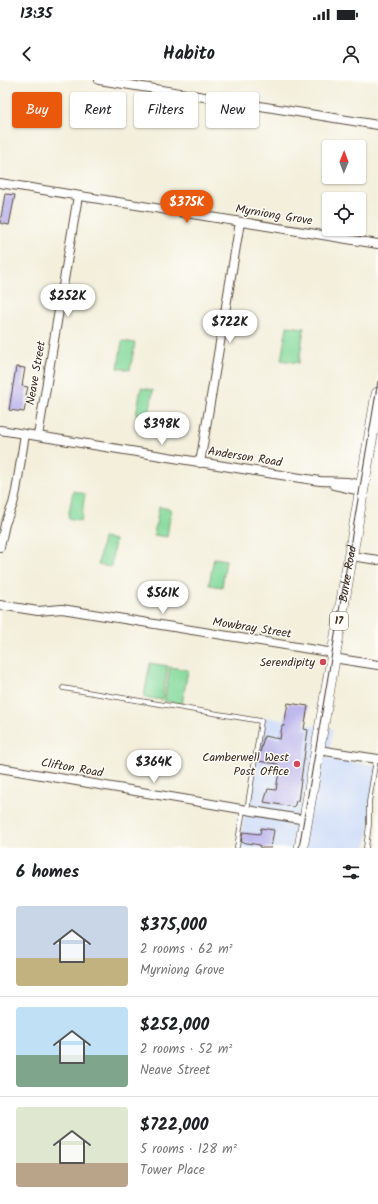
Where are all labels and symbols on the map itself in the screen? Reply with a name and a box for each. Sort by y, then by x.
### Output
north arrow [322,140,366,184]
pin: $375K [159,190,215,224]
street label: Myrniong Grove [234,200,315,231]
pin: $252K [40,284,96,318]
pin: $722K [202,310,258,344]
street label: Neave Street [21,339,51,407]
pin: $398K [134,412,190,446]
street label: Anderson Road [207,442,284,472]
street label: Burke Road [333,543,362,604]
pin: $561K [135,581,191,615]
street label: Mowbray Street [211,612,293,644]
road number: 17 [330,612,348,630]
place label: Serendipity [260,653,315,672]
marker: Serendipity [318,657,328,667]
place label: Camberwell West Post Office [202,748,290,781]
pin: $364K [126,750,182,784]
street label: Clifton Road [39,753,106,783]
marker: Camberwell West Post Office [292,759,302,769]

